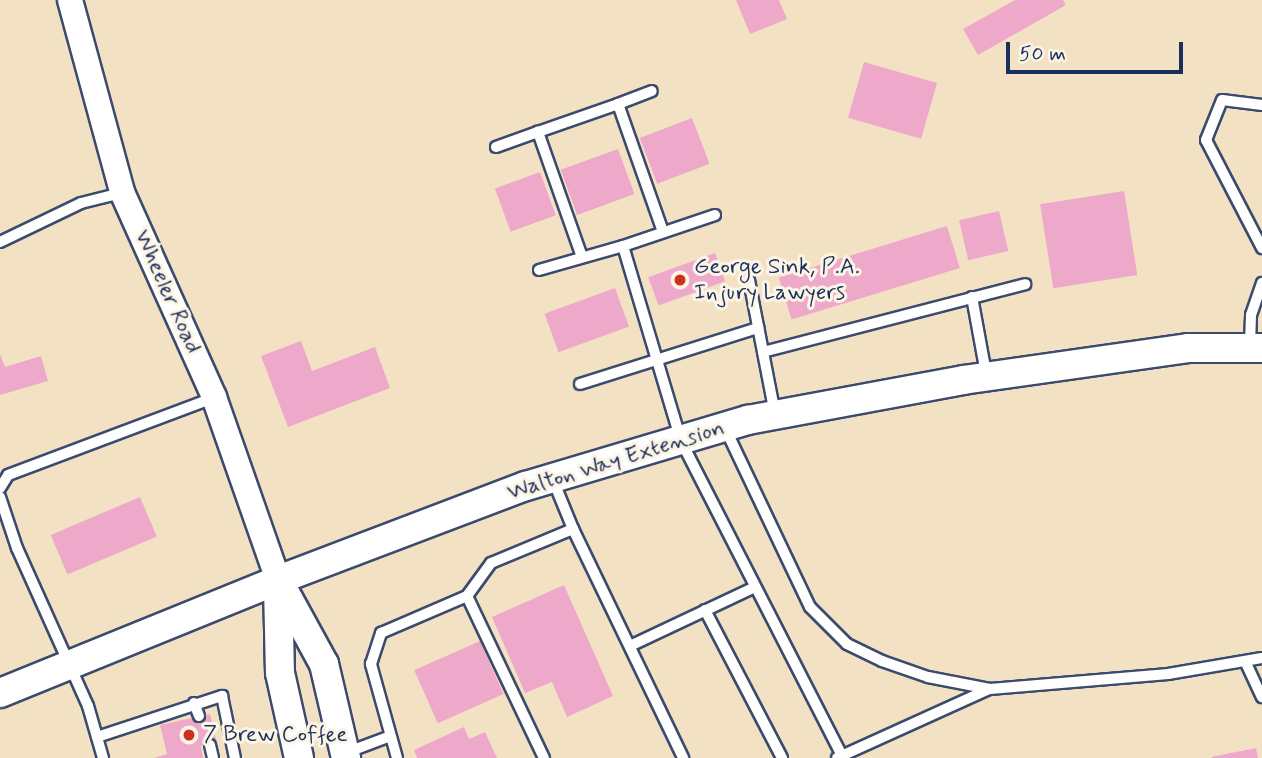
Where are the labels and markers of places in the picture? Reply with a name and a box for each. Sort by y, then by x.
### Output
place label: George Sink, P.A. Injury Lawyers [694,253,860,307]
marker: George Sink, P.A. Injury Lawyers [672,272,688,288]
place label: 7 Brew Coffee [203,721,348,749]
marker: 7 Brew Coffee [181,727,197,743]

